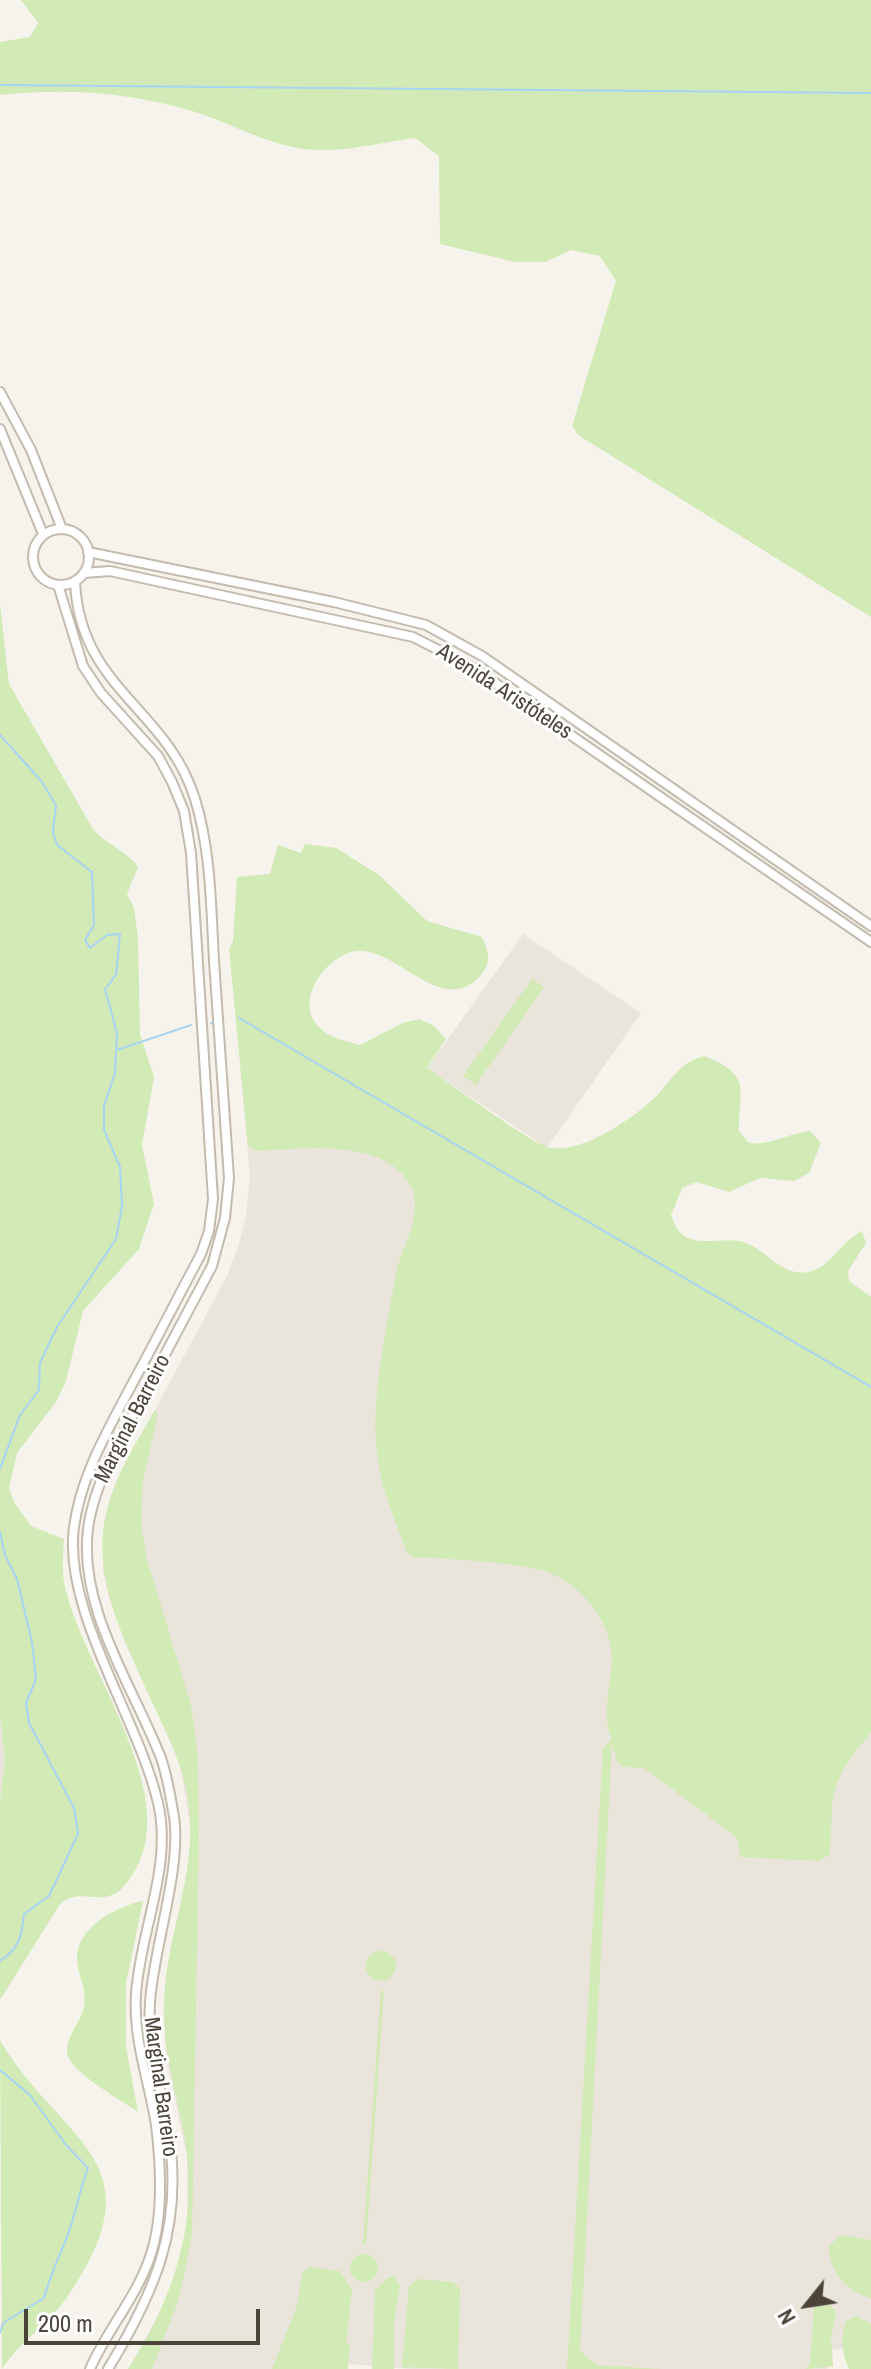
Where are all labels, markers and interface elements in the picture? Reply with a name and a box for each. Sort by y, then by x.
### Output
street label: Avenida Aristóteles [431,638,577,746]
street label: Marginal Barreiro [89,1350,177,1488]
street label: Marginal Barreiro [137,2016,183,2158]
north arrow [767,2265,847,2345]
scale bar [28,2293,264,2343]
text: N [770,2304,802,2330]
text: 200 m [38,2307,93,2339]

